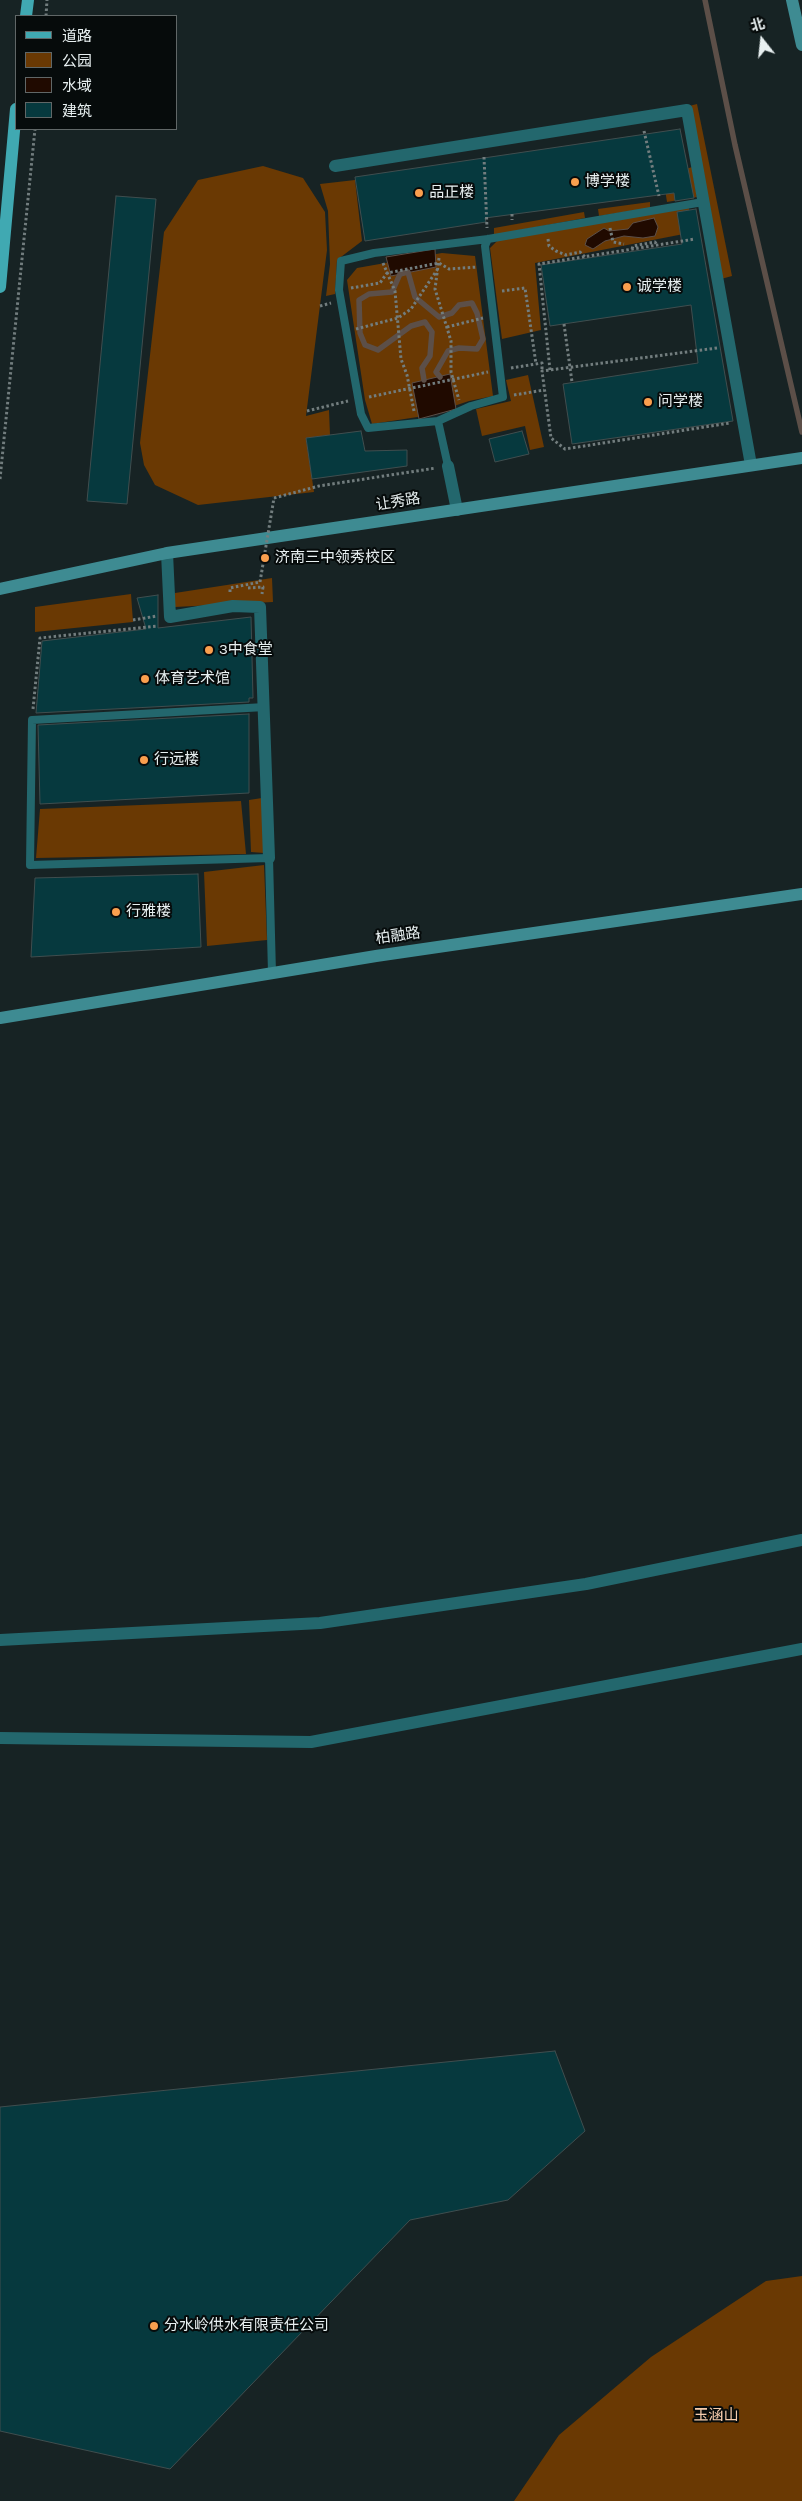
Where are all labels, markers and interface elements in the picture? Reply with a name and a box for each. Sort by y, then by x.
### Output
legend [15,15,178,130]
north arrow [737,15,787,65]
text: 北 [749,15,767,35]
text: 道路 [62,27,92,45]
text: 公园 [62,52,92,70]
text: 水域 [62,77,92,95]
text: 建筑 [62,102,92,120]
place label: 博学楼 [585,173,630,191]
marker: 博学楼 [569,176,581,188]
place label: 品正楼 [429,184,474,202]
marker: 品正楼 [413,187,425,199]
place label: 诚学楼 [637,278,682,296]
marker: 诚学楼 [621,281,633,293]
place label: 问学楼 [658,393,703,411]
marker: 问学楼 [642,396,654,408]
street label: 让秀路 [374,490,422,514]
place label: 济南三中领秀校区 [275,549,395,567]
marker: 济南三中领秀校区 [259,552,271,564]
place label: 3中食堂 [219,641,273,659]
marker: 3中食堂 [203,644,215,656]
place label: 体育艺术馆 [155,670,230,688]
marker: 体育艺术馆 [139,673,151,685]
place label: 行远楼 [154,751,199,769]
marker: 行远楼 [138,754,150,766]
place label: 行雅楼 [126,903,171,921]
marker: 行雅楼 [110,906,122,918]
street label: 柏融路 [374,924,422,948]
place label: 分水岭供水有限责任公司 [164,2317,329,2335]
marker: 分水岭供水有限责任公司 [148,2320,160,2332]
park label: 玉涵山 [694,2407,738,2425]

